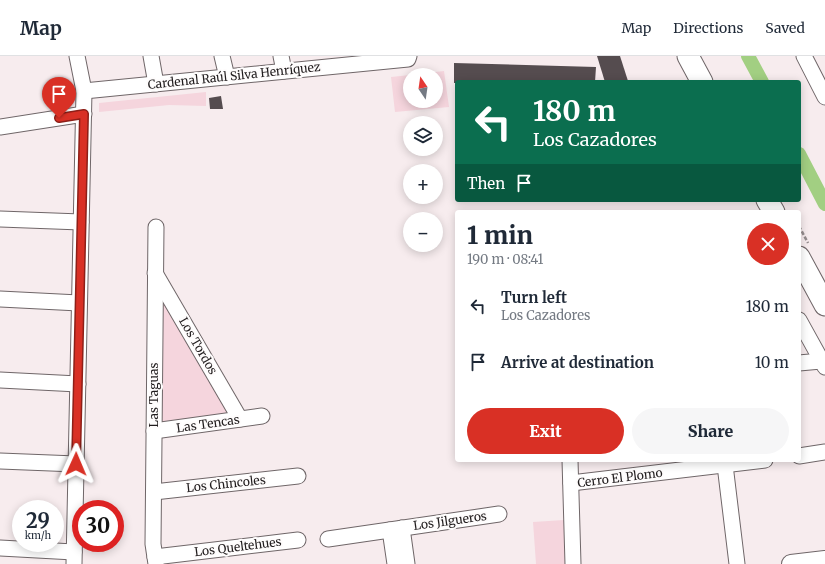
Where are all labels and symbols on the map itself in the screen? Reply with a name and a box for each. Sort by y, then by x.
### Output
street label: Cardenal Raúl Silva Henríquez [147,59,321,92]
north arrow [403,68,443,108]
pin [42,77,76,118]
street label: Los Tordos [176,315,221,377]
street label: Las Taguas [146,362,161,427]
street label: Las Tencas [175,412,241,435]
position arrow [55,443,97,485]
street label: Cerro El Plomo [576,465,663,490]
street label: Los Chincoles [186,472,266,495]
speed limit sign: 30 [72,500,124,552]
street label: Los Jilgueros [412,508,488,533]
street label: Los Queltehues [194,534,282,559]

